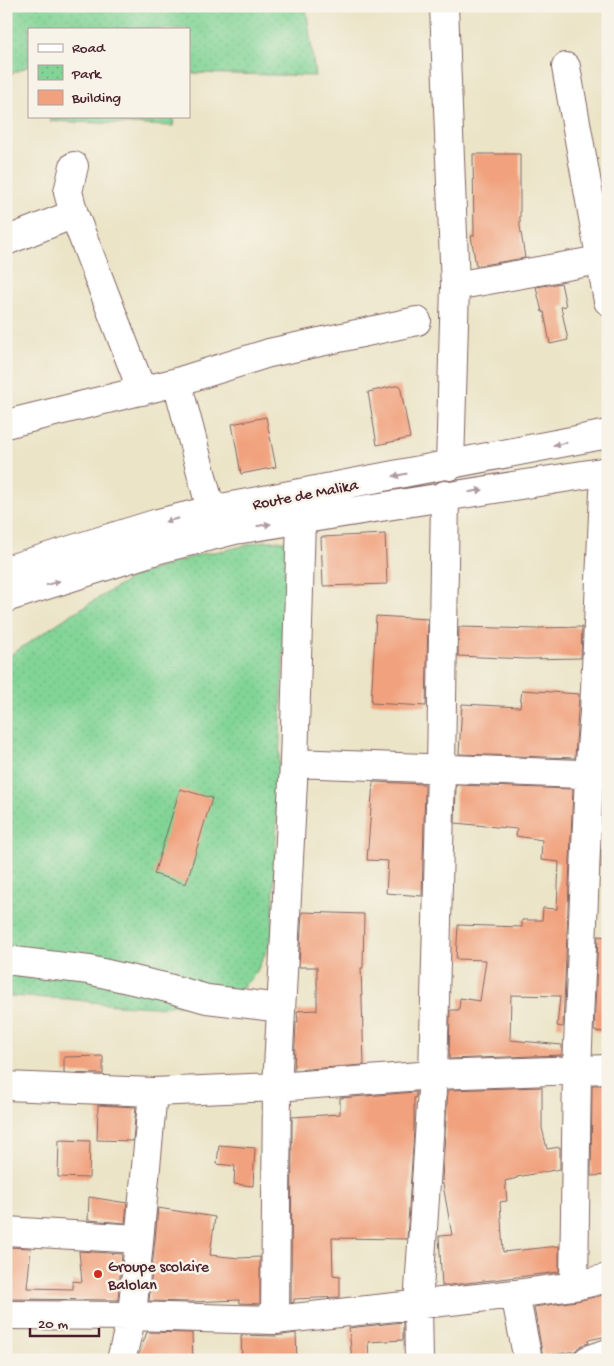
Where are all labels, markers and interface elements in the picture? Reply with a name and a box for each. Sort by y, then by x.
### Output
legend [28,28,190,118]
text: Road [72,40,106,58]
text: Park [71,66,102,84]
text: Building [71,90,121,108]
one-way arrow [552,440,568,448]
one-way arrow [393,471,408,479]
street label: Route de Malika [251,477,361,516]
one-way arrow [469,486,485,494]
one-way arrow [165,516,180,524]
one-way arrow [256,521,272,529]
one-way arrow [45,578,60,586]
place label: Groupe scolaire Balolan [107,1259,210,1296]
marker: Groupe scolaire Balolan [92,1268,104,1280]
scale bar [30,1306,99,1338]
text: 20 m [38,1316,68,1334]

